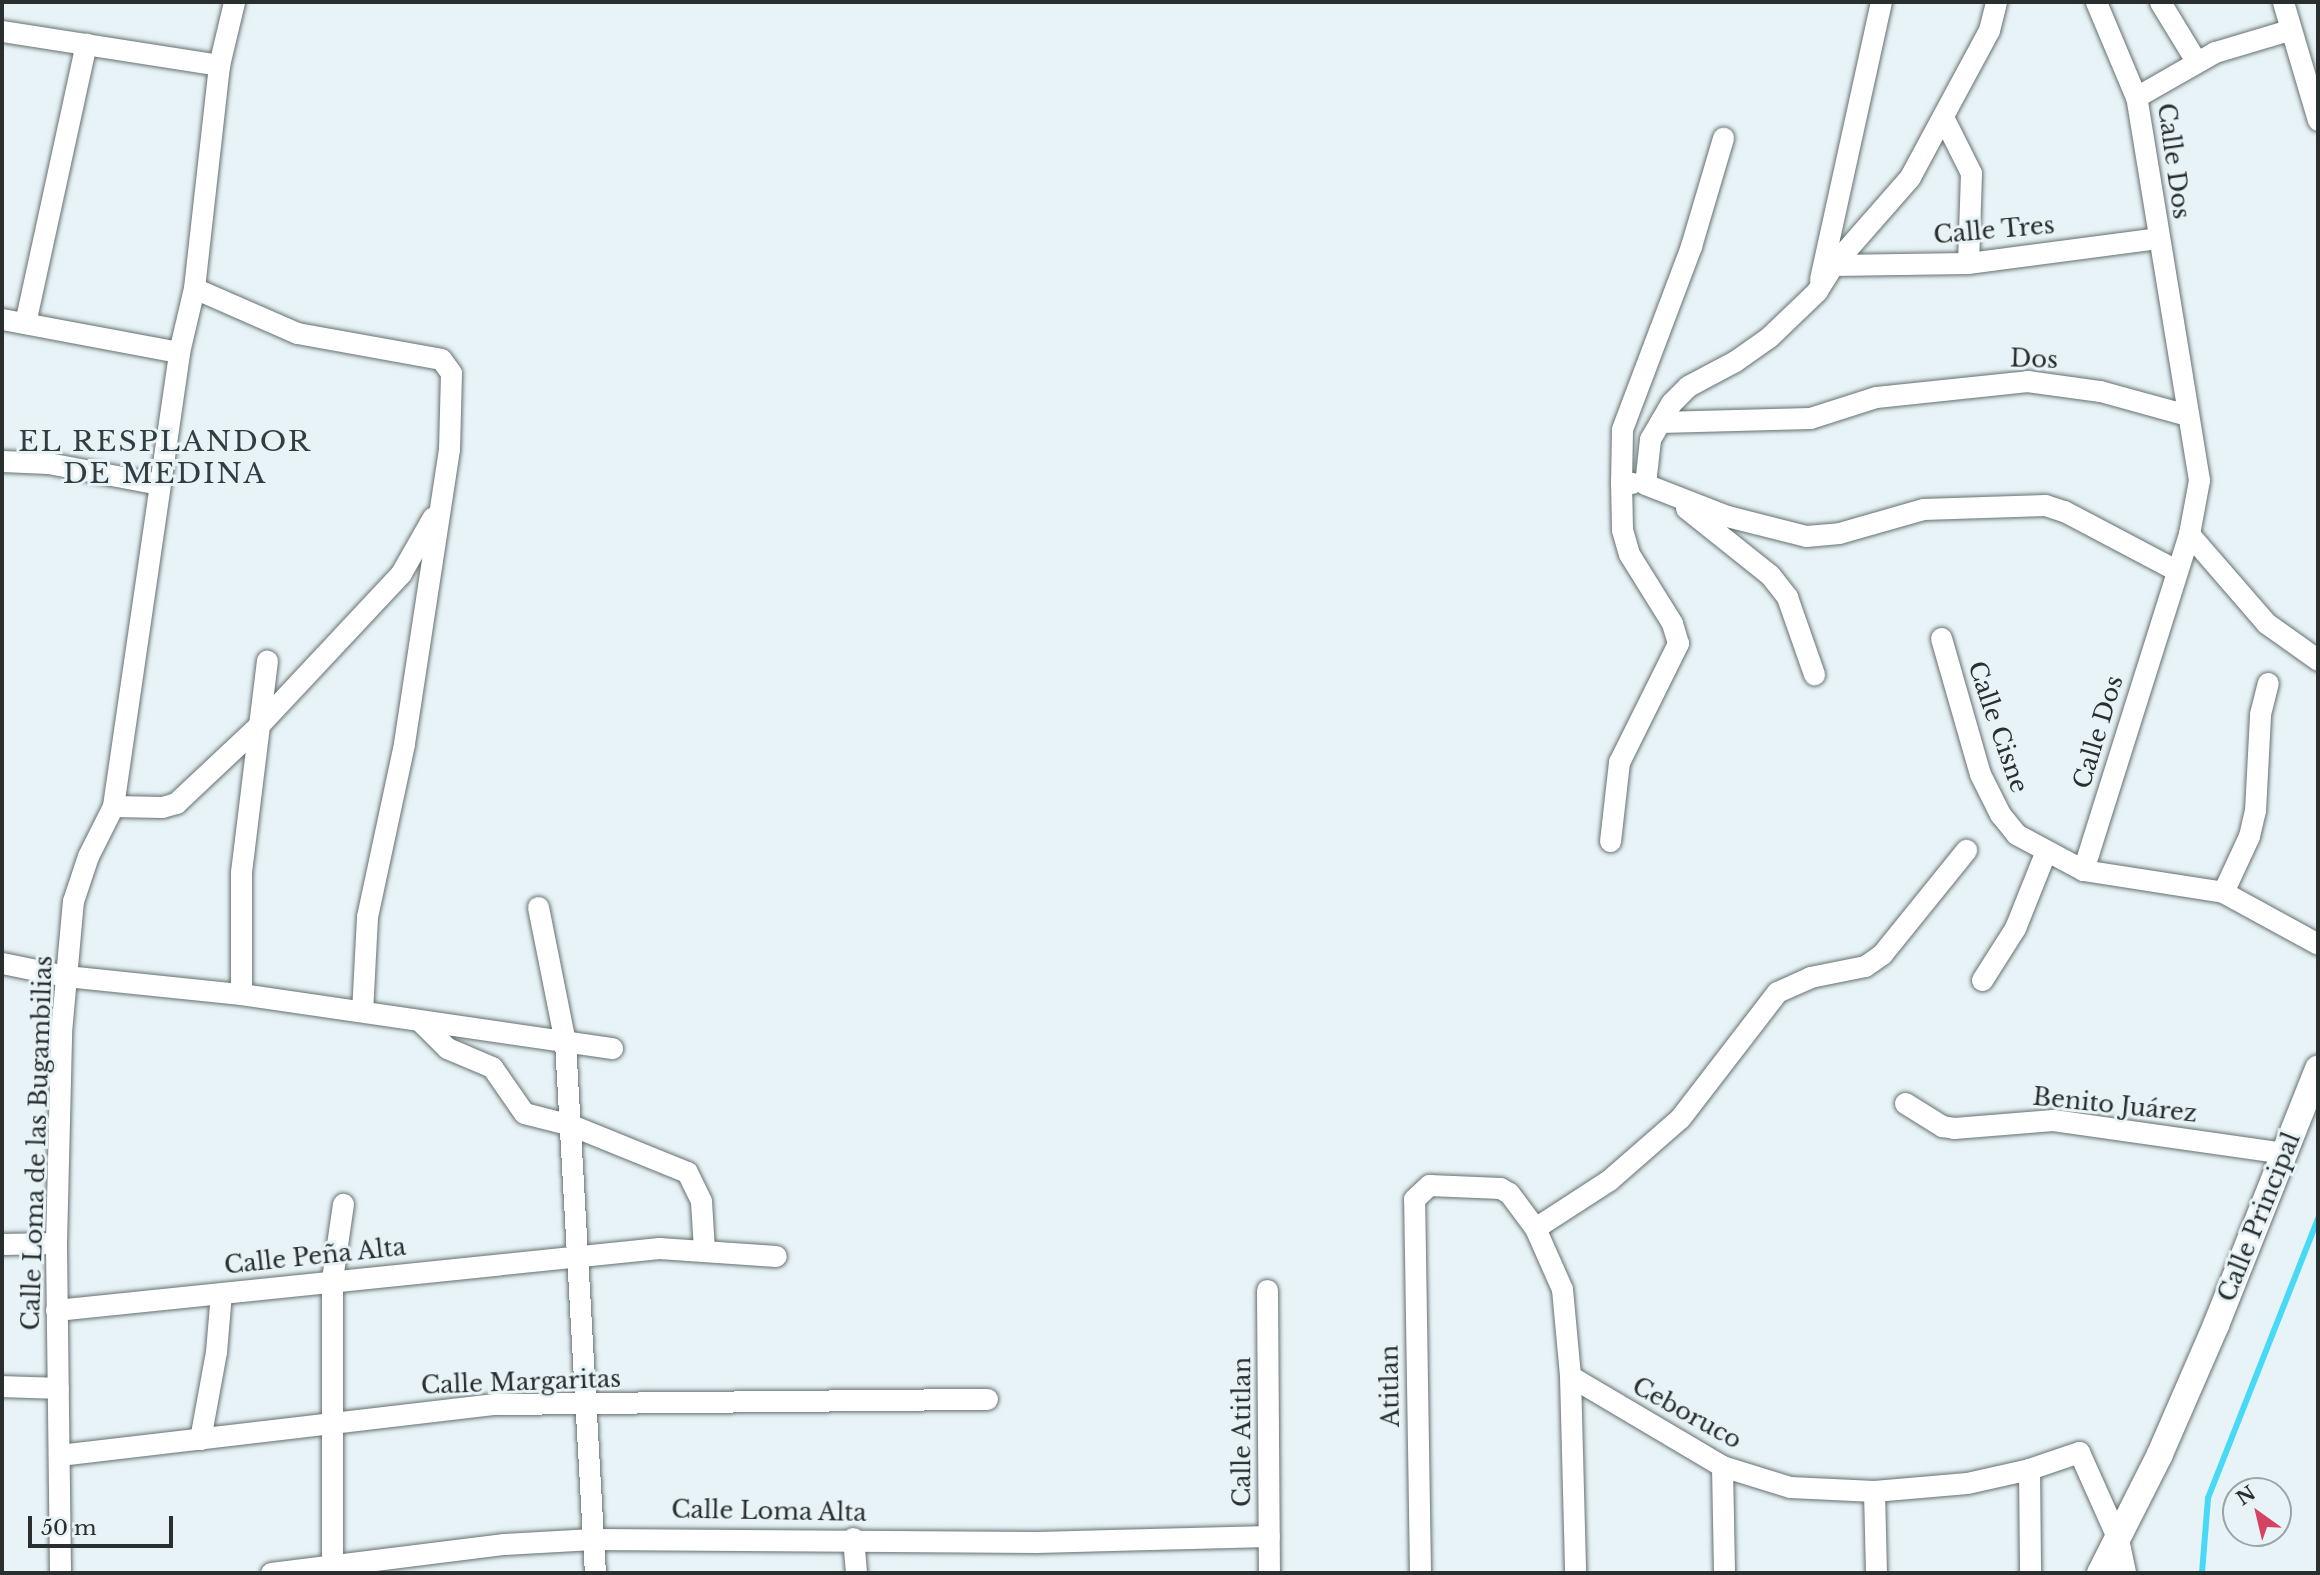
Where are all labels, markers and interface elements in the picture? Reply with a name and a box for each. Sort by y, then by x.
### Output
street label: Calle Dos [2152,101,2196,221]
street label: Calle Tres [1932,210,2056,250]
street label: Dos [2010,344,2058,374]
district label: EL RESPLANDOR DE MEDINA [19,425,311,491]
street label: Calle Cisne [1962,657,2034,797]
street label: Calle Dos [2067,672,2129,792]
street label: Calle Loma de las Bugambilias [16,955,58,1331]
street label: Benito Juárez [2031,1082,2199,1128]
street label: Calle Principal [2212,1128,2306,1306]
street label: Calle Peña Alta [222,1232,408,1280]
street label: Atitlan [1375,1345,1405,1427]
street label: Calle Atitlan [1228,1356,1256,1508]
street label: Calle Margaritas [420,1364,622,1400]
street label: Ceboruco [1627,1371,1747,1455]
north arrow [2222,1477,2292,1547]
text: N [2232,1481,2260,1510]
street label: Calle Loma Alta [670,1495,868,1527]
scale bar [32,1502,177,1546]
text: 50 m [41,1515,96,1541]

